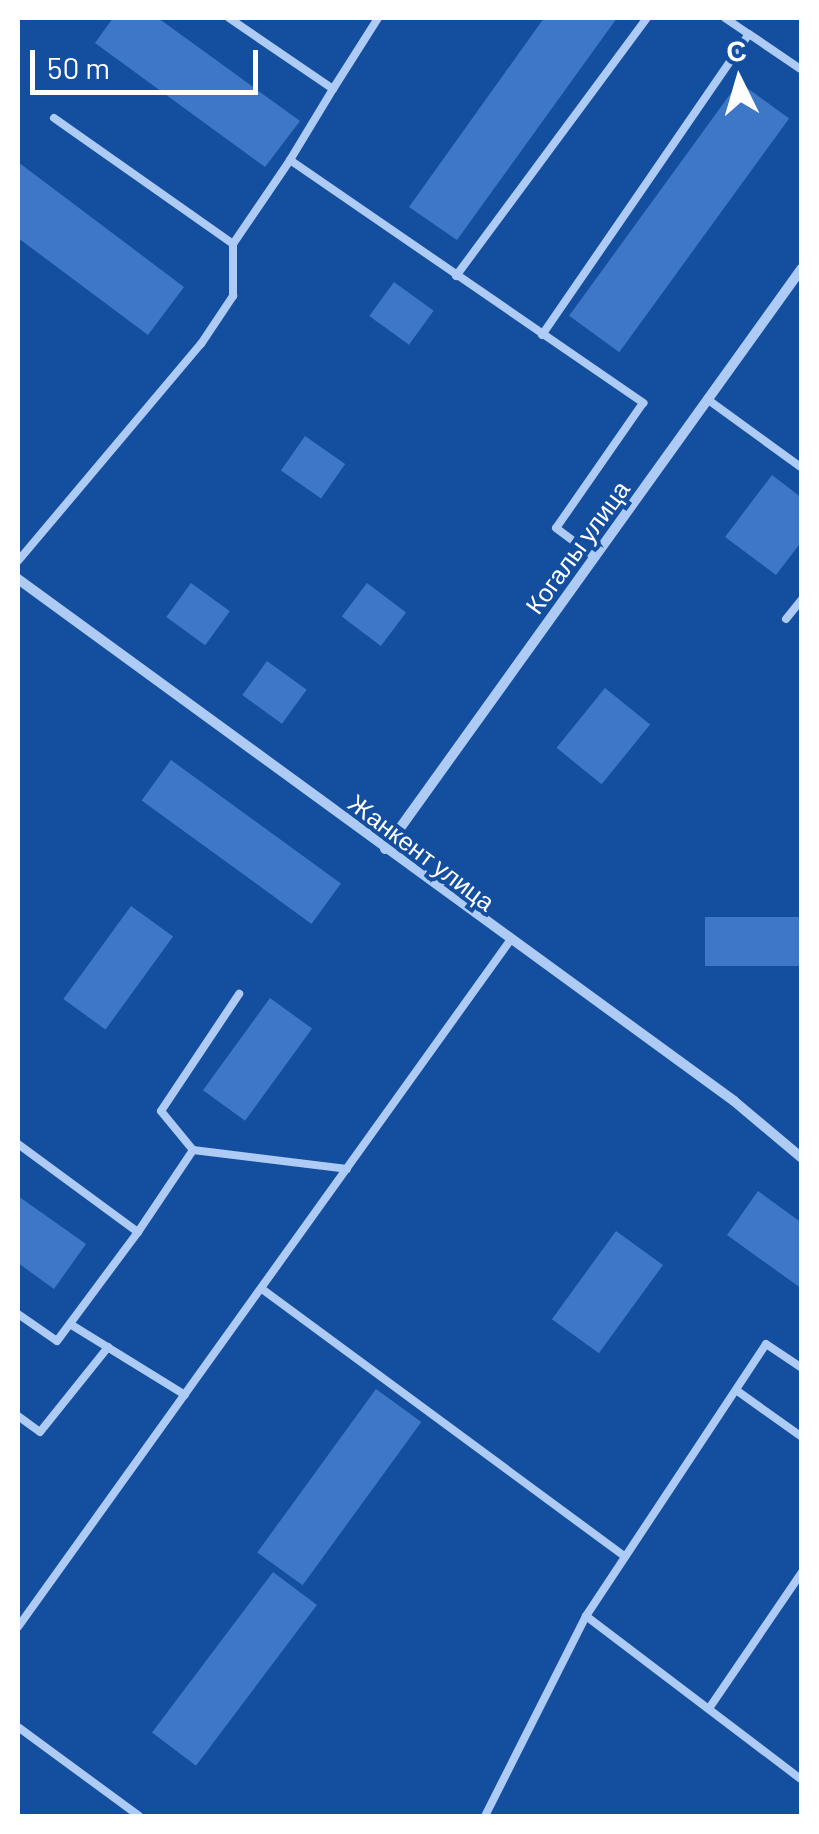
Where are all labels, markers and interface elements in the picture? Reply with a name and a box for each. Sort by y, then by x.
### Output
scale bar [35,30,262,92]
north arrow [689,30,789,130]
text: С [725,32,748,68]
text: 50 m [47,49,110,85]
street label: Когалы улица [519,475,635,619]
street label: Жанкент улица [343,787,501,917]

